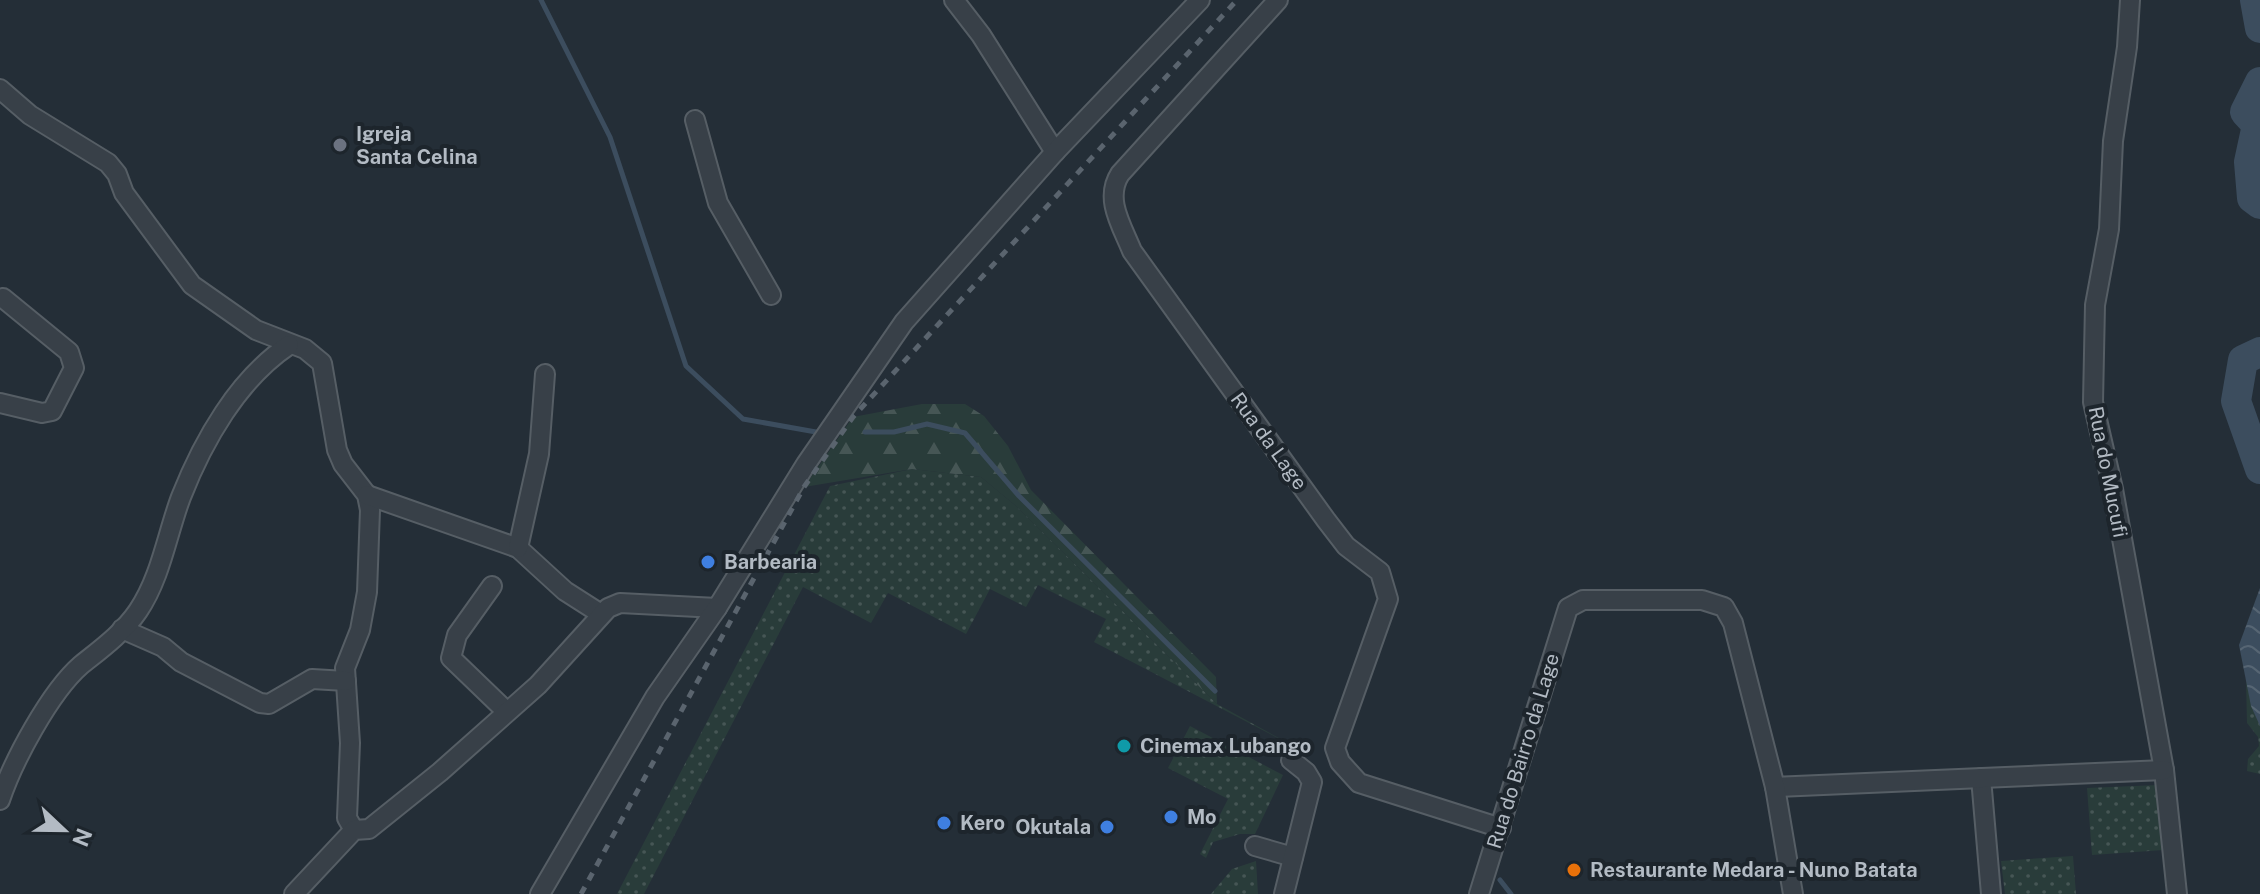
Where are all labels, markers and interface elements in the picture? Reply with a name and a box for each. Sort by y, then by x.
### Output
place label: Igreja Santa Celina [356,122,478,169]
marker: Igreja Santa Celina [331,136,349,154]
street label: Rua da Lage [1226,388,1312,494]
street label: Rua do Mucufi [2084,404,2132,540]
place label: Barbearia [724,550,817,574]
marker: Barbearia [699,553,717,571]
street label: Rua do Bairro da Lage [1482,650,1564,852]
place label: Cinemax Lubango [1140,734,1311,758]
marker: Cinemax Lubango [1115,737,1133,755]
north arrow [24,790,104,870]
place label: Mo [1187,805,1217,829]
marker: Mo [1162,808,1180,826]
place label: Kero [960,811,1005,835]
marker: Kero [935,814,953,832]
place label: Okutala [1015,815,1091,839]
marker: Okutala [1098,818,1116,836]
text: N [67,825,98,850]
place label: Restaurante Medara - Nuno Batata [1590,858,1918,882]
marker: Restaurante Medara - Nuno Batata [1565,861,1583,879]

